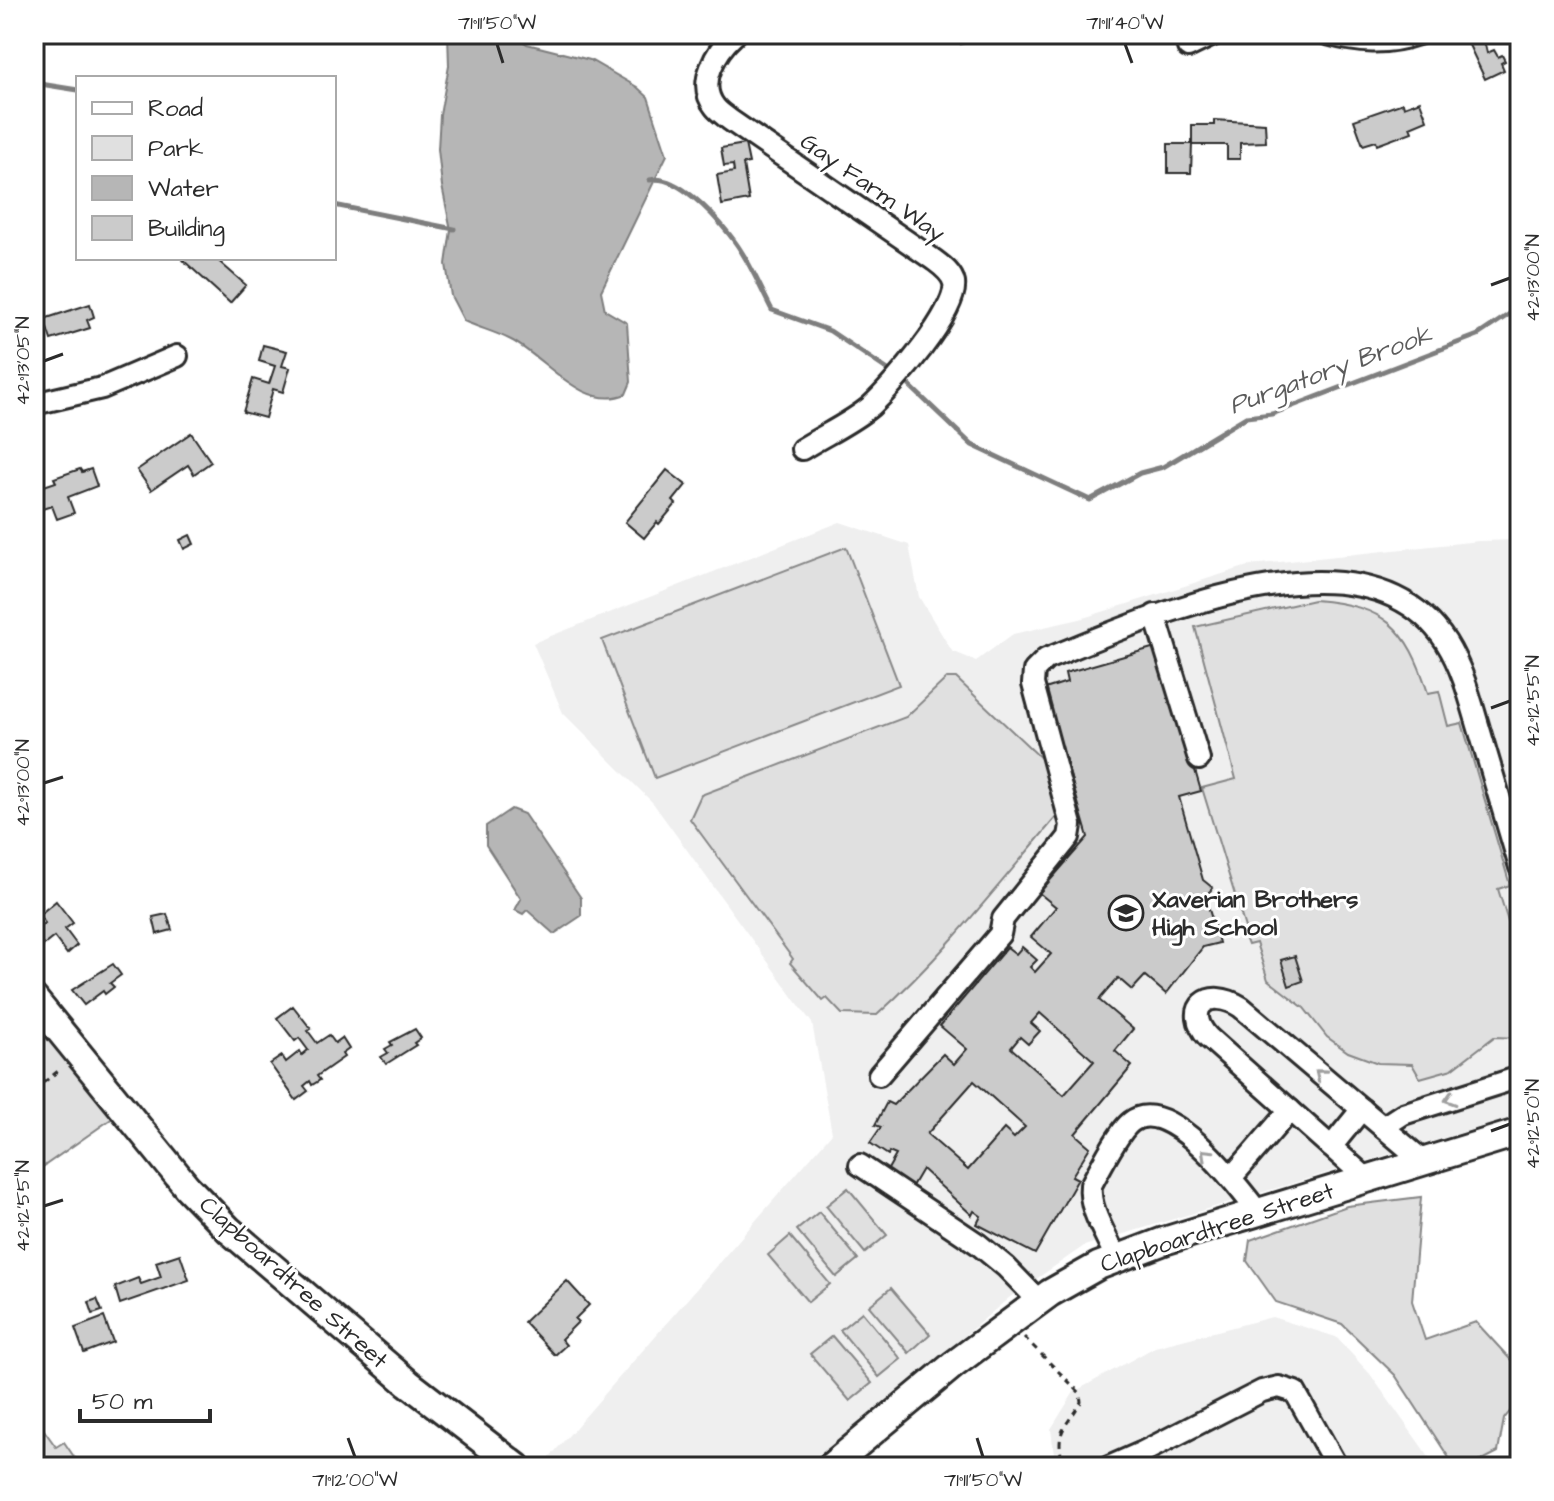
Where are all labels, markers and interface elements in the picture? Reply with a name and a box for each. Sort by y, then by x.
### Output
text: 71°11'50"W [458,9,536,37]
text: 71°11'40"W [1086,9,1164,37]
legend [76,76,336,260]
text: Road [148,92,203,126]
street label: Gay Farm Way [793,125,952,251]
text: Park [148,132,204,166]
text: Water [148,172,219,206]
text: Building [148,212,225,247]
text: 42°13'00"N [1519,234,1547,322]
text: 42°13'05"N [9,316,37,406]
water label: Purgatory Brook [1224,316,1438,424]
text: 42°12'55"N [1519,655,1547,747]
text: 42°13'00"N [9,739,37,827]
place label: Xaverian Brothers High School [1152,883,1358,946]
school or university icon: Xaverian Brothers High School [1107,894,1145,932]
one-way arrow [1315,1069,1330,1084]
text: 42°12'50"N [1519,1079,1547,1169]
one-way arrow [1444,1090,1457,1106]
one-way arrow [1201,1149,1215,1163]
text: 42°12'55"N [9,1160,37,1252]
street label: Clapboardtree Street [1096,1174,1339,1282]
street label: Clapboardtree Street [191,1189,395,1377]
scale bar [80,1373,210,1423]
text: 50 m [92,1385,153,1419]
text: 71°12'00"W [312,1466,398,1494]
text: 71°11'50"W [944,1466,1022,1494]

